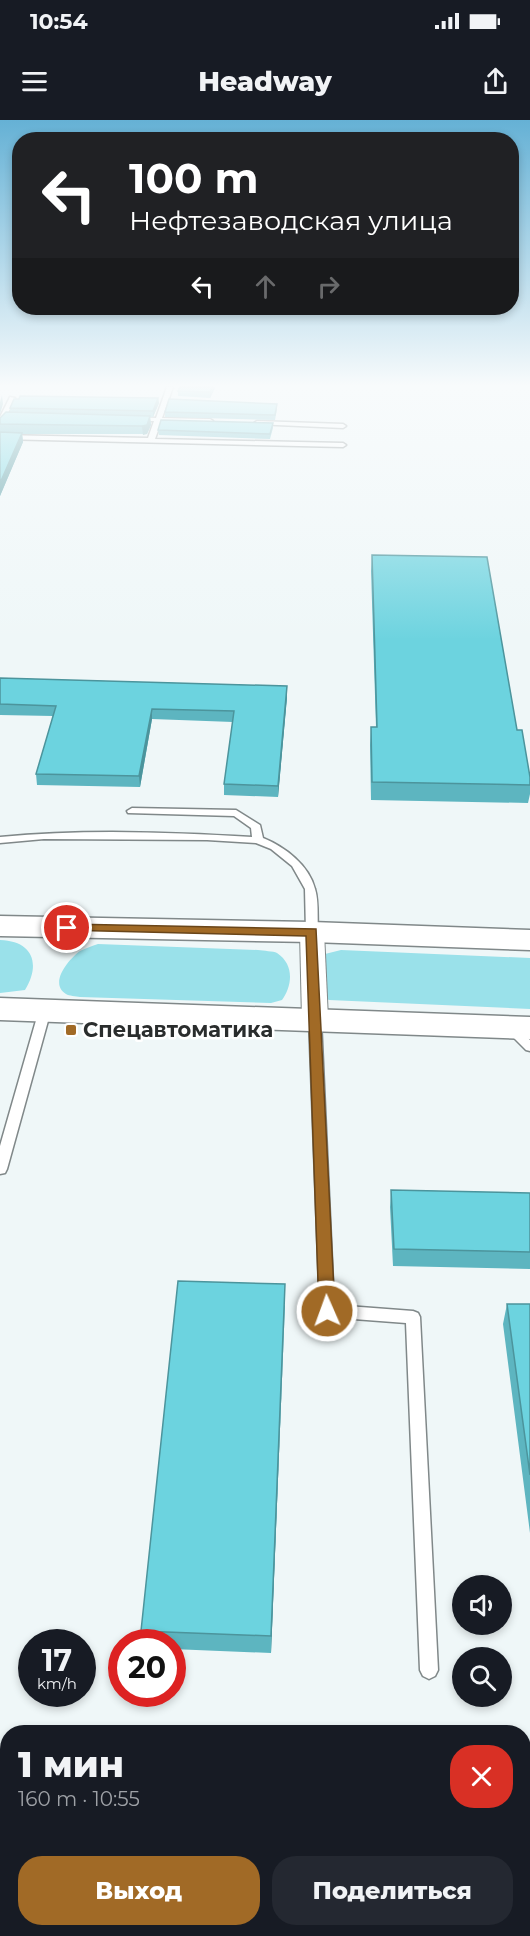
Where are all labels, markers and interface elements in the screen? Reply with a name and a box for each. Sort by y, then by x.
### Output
text: 10:54 [30,8,88,35]
icon: menu [18,65,51,98]
text: Headway [198,65,332,98]
icon: share [479,65,512,98]
text: 100 m [129,152,258,204]
icon: left [30,156,108,234]
text: Нефтезаводская улица [129,204,453,237]
icon: left [186,270,219,303]
icon: ahead [249,270,282,303]
icon: right [312,270,345,303]
pin [41,902,92,953]
icon: arrive [50,911,83,944]
place label: Спецавтоматика [83,1017,273,1042]
marker: Спецавтоматика [64,1023,78,1037]
position arrow [295,1279,359,1343]
map controls [452,1575,512,1707]
button: sound [452,1575,512,1635]
speed limit sign: 20 [108,1629,186,1707]
text: 17 [42,1642,72,1679]
button: search [452,1647,512,1707]
text: km/h [37,1674,77,1693]
text: 1 мин [18,1742,124,1786]
button: close [450,1745,513,1808]
text: 160 m · 10:55 [18,1787,140,1811]
button: Выход [18,1856,260,1925]
button: Поделиться [272,1856,513,1925]

